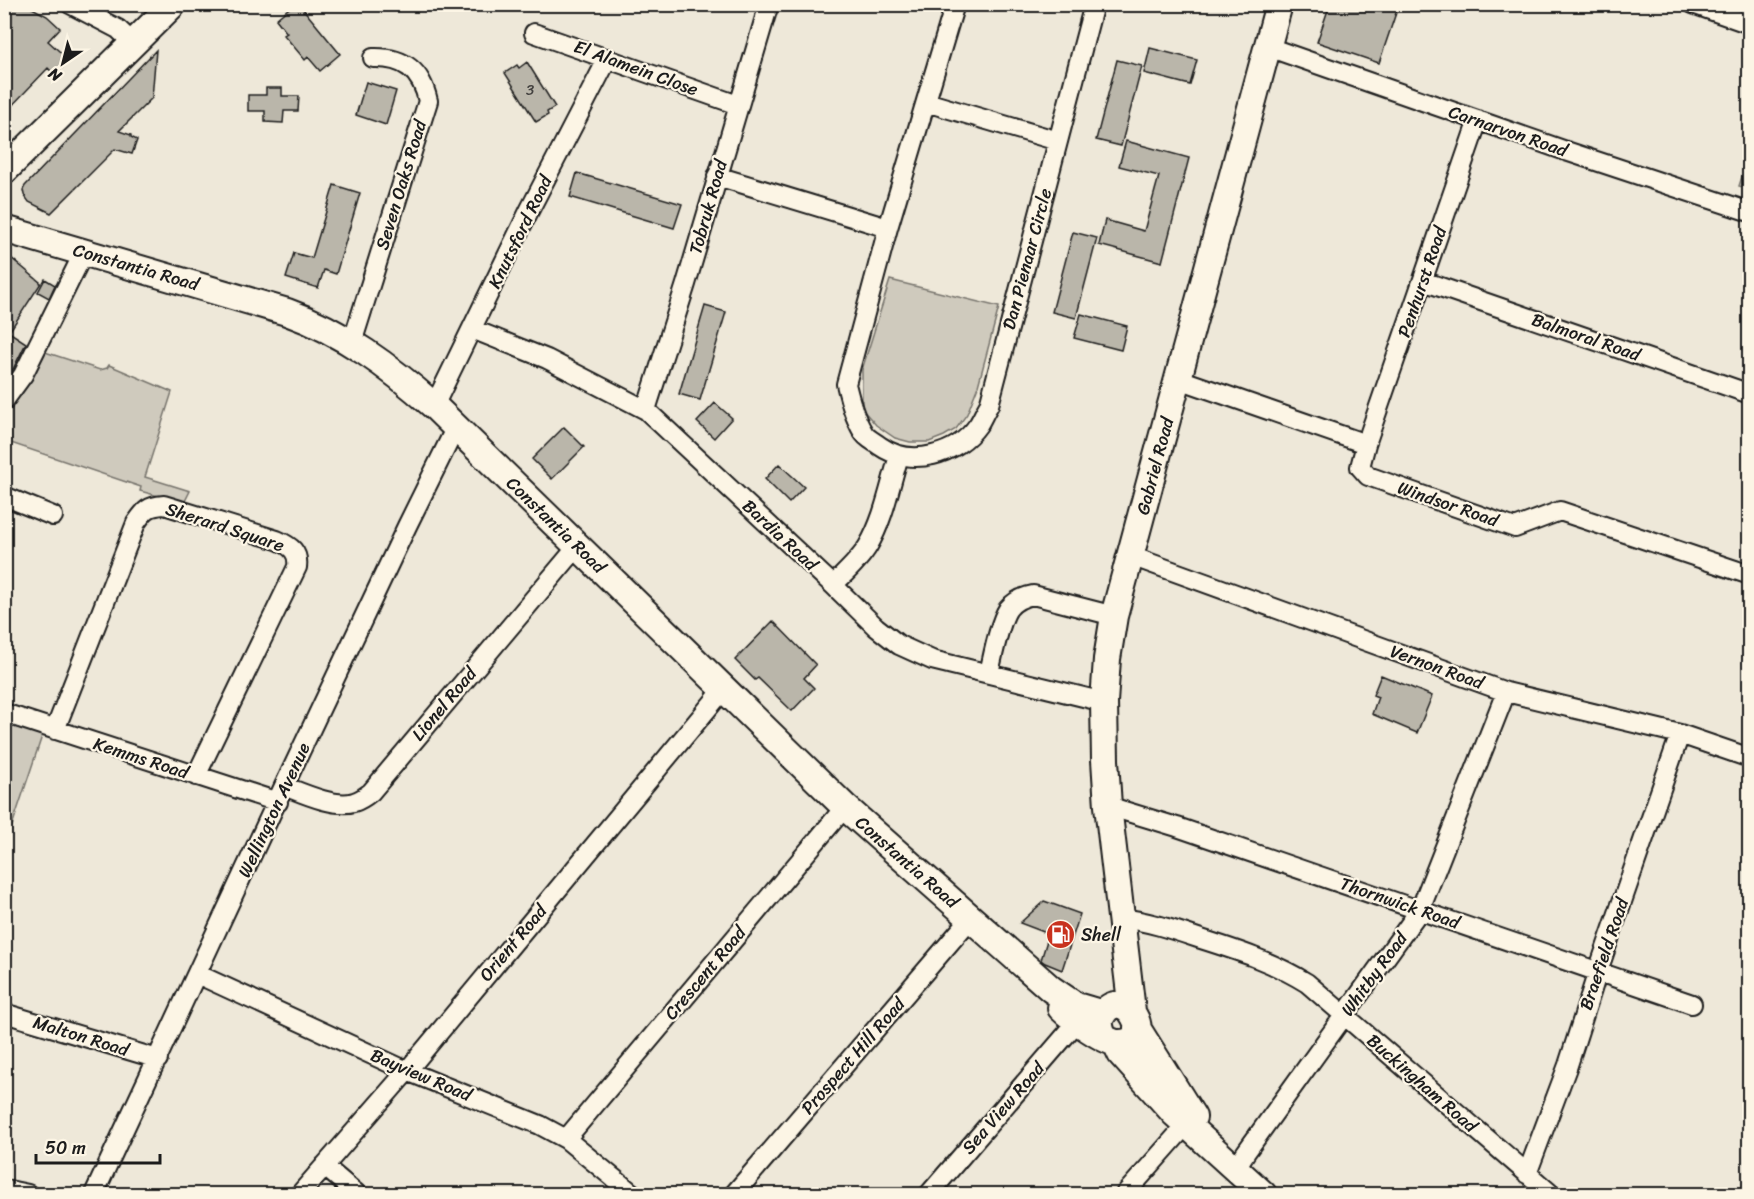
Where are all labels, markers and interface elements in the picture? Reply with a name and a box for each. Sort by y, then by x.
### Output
street label: El Alamein Close [569,31,703,105]
north arrow [33,33,93,93]
text: N [41,59,68,91]
house number: 3 [526,77,534,103]
street label: Carnarvon Road [1444,96,1573,167]
street label: Seven Oaks Road [366,115,436,254]
street label: Tobruk Road [679,154,737,258]
street label: Knutsford Road [479,169,562,294]
street label: Dan Pienaar Circle [993,185,1061,333]
street label: Penhurst Road [1388,221,1456,342]
street label: Constantia Road [69,234,204,301]
street label: Balmoral Road [1527,303,1646,371]
street label: Gabriel Road [1127,412,1184,518]
street label: Constantia Road [498,469,615,583]
street label: Windsor Road [1393,472,1504,537]
street label: Bardia Road [735,491,827,580]
street label: Sherard Square [161,493,289,561]
street label: Vernon Road [1386,635,1490,699]
street label: Lionel Road [403,658,486,748]
street label: Kemms Road [89,728,194,789]
street label: Wellington Avenue [229,737,319,883]
street label: Constantia Road [848,807,968,918]
street label: Thornwick Road [1336,868,1466,939]
street label: Braefield Road [1570,892,1639,1014]
street label: Orient Road [471,896,556,989]
street label: Crescent Road [656,918,755,1027]
fuel station icon: Shell [1044,919,1076,951]
place label: Shell [1081,919,1122,951]
street label: Whitby Road [1332,924,1417,1023]
street label: Prospect Hill Road [793,989,914,1122]
street label: Malton Road [29,1006,134,1066]
street label: Buckingham Road [1359,1025,1486,1142]
street label: Bayview Road [365,1039,478,1111]
street label: Sea View Road [953,1053,1054,1162]
scale bar [36,1127,160,1165]
text: 50 m [45,1132,86,1164]

